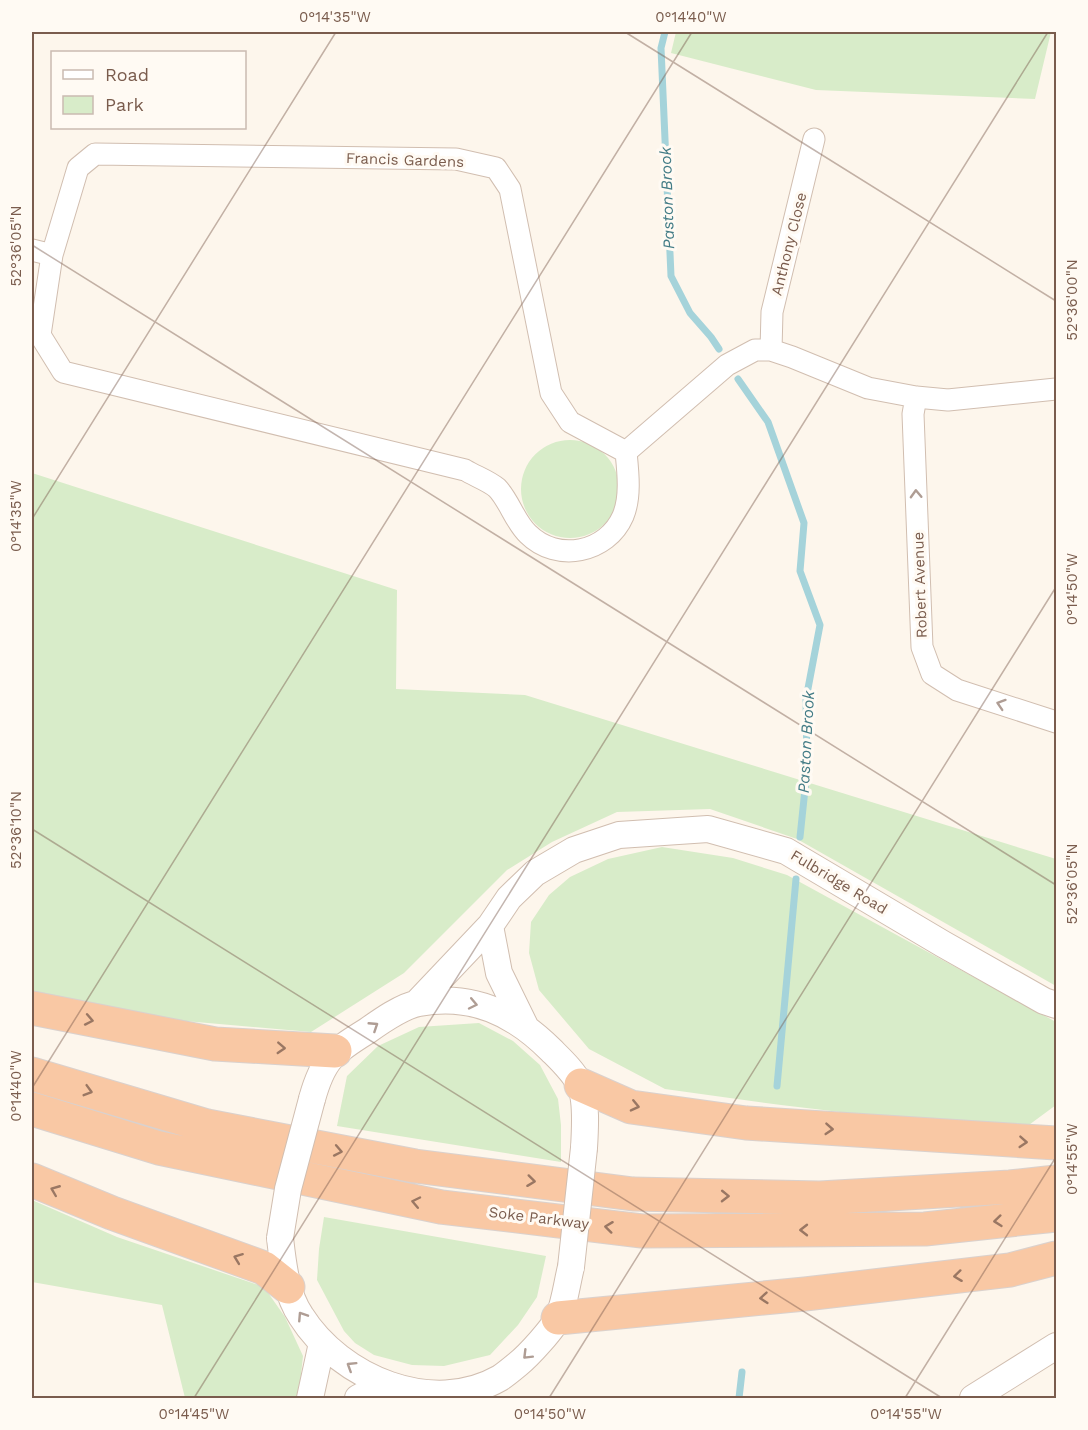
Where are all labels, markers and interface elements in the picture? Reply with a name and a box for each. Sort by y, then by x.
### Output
text: 0°14'35"W [299,8,371,26]
text: 0°14'40"W [655,8,727,26]
legend [51,51,246,129]
text: Road [105,64,149,85]
text: Park [105,94,144,115]
water label: Paston Brook [656,145,678,250]
street label: Francis Gardens [346,149,464,171]
street label: Anthony Close [767,191,811,297]
text: 52°36'05"N [7,206,25,286]
text: 52°36'00"N [1063,259,1081,341]
text: 0°14'35"W [7,480,25,552]
one-way arrow [910,489,923,498]
street label: Robert Avenue [909,532,931,638]
text: 0°14'50"W [1063,553,1081,625]
water label: Paston Brook [794,689,818,794]
one-way arrow [996,699,1007,711]
text: 52°36'10"N [7,791,25,869]
text: 52°36'05"N [1063,844,1081,924]
street label: Fulbridge Road [787,846,891,918]
one-way arrow [468,996,478,1009]
one-way arrow [84,1013,94,1026]
one-way arrow [368,1021,378,1033]
one-way arrow [277,1042,286,1055]
text: 0°14'40"W [7,1050,25,1122]
one-way arrow [82,1084,93,1096]
one-way arrow [630,1099,640,1112]
one-way arrow [824,1122,833,1135]
text: 0°14'55"W [1063,1123,1081,1195]
one-way arrow [1019,1135,1028,1148]
one-way arrow [333,1144,343,1157]
one-way arrow [526,1174,535,1187]
one-way arrow [51,1185,62,1197]
one-way arrow [721,1190,730,1202]
one-way arrow [411,1196,421,1209]
street label: Soke Parkway [488,1203,591,1233]
one-way arrow [994,1214,1003,1227]
one-way arrow [604,1221,614,1234]
one-way arrow [799,1224,808,1236]
one-way arrow [234,1252,244,1265]
one-way arrow [953,1269,962,1282]
one-way arrow [760,1291,769,1304]
one-way arrow [299,1312,310,1323]
one-way arrow [524,1347,535,1358]
one-way arrow [347,1362,357,1374]
text: 0°14'45"W [159,1405,230,1423]
text: 0°14'50"W [514,1405,586,1423]
text: 0°14'55"W [870,1405,942,1423]

